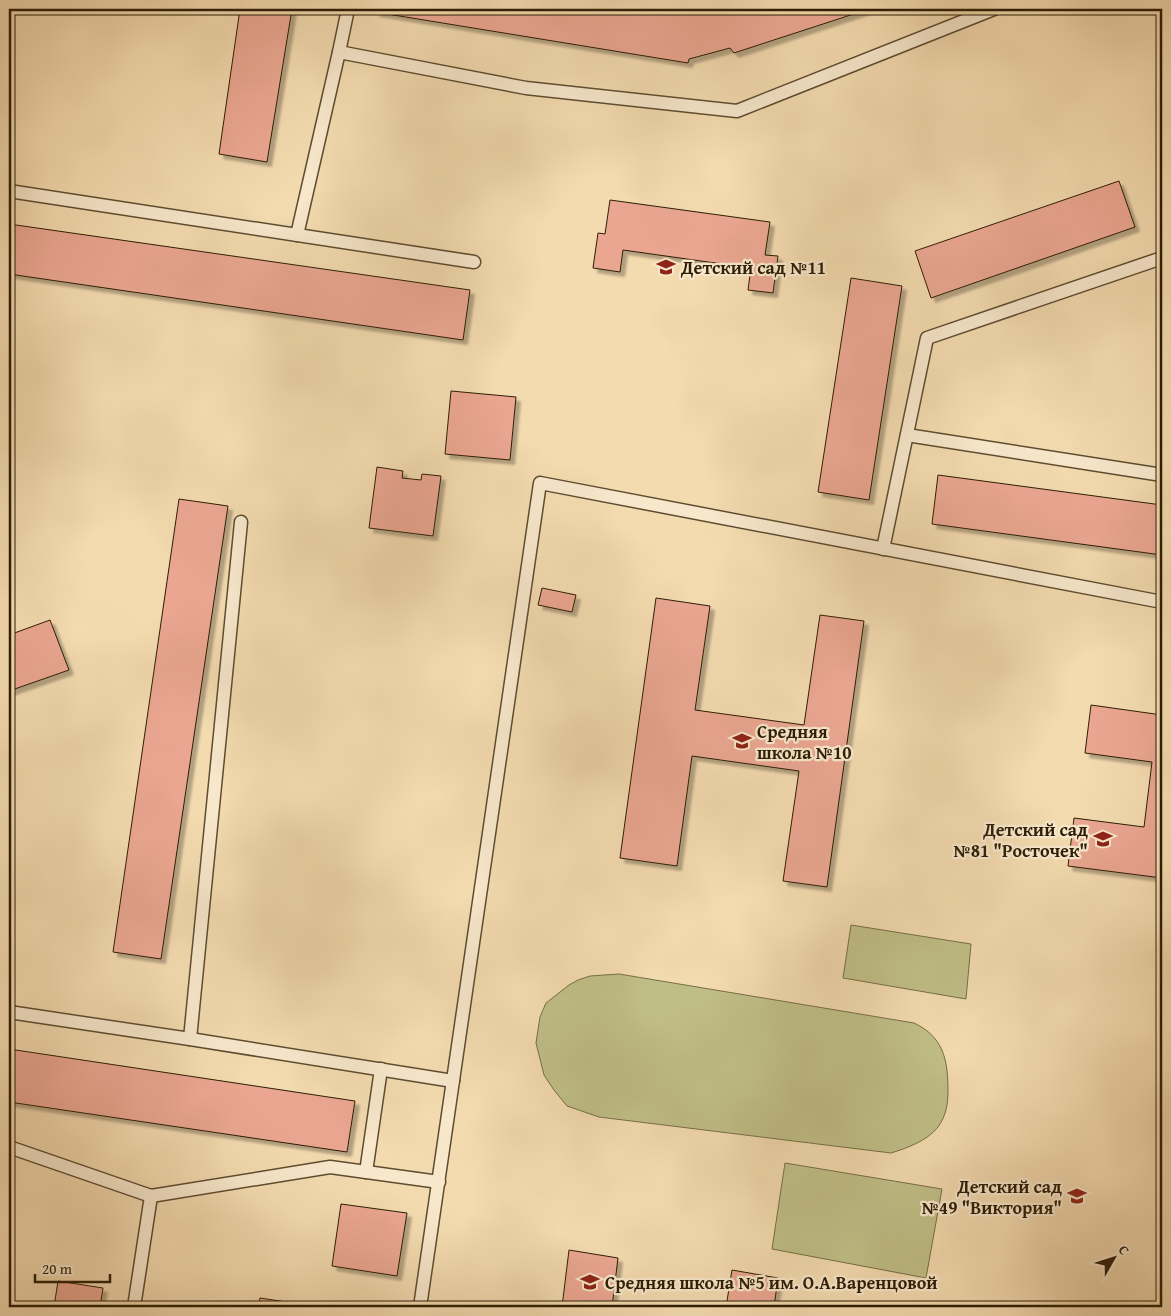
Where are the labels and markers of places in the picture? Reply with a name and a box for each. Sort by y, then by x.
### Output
place label: Детский сад №11 [680,254,826,281]
school or university icon: Детский сад №11 [655,256,677,278]
place label: Средняя школа №10 [757,718,852,766]
school or university icon: Средняя школа №10 [731,730,753,752]
place label: Детский сад №81 "Росточек" [953,816,1088,864]
school or university icon: Детский сад №81 "Росточек" [1092,828,1114,850]
place label: Детский сад №49 "Виктория" [921,1173,1062,1221]
school or university icon: Детский сад №49 "Виктория" [1066,1185,1088,1207]
place label: Средняя школа №5 им. О.А.Варенцовой [605,1269,938,1296]
school or university icon: Средняя школа №5 им. О.А.Варенцовой [579,1271,601,1293]

